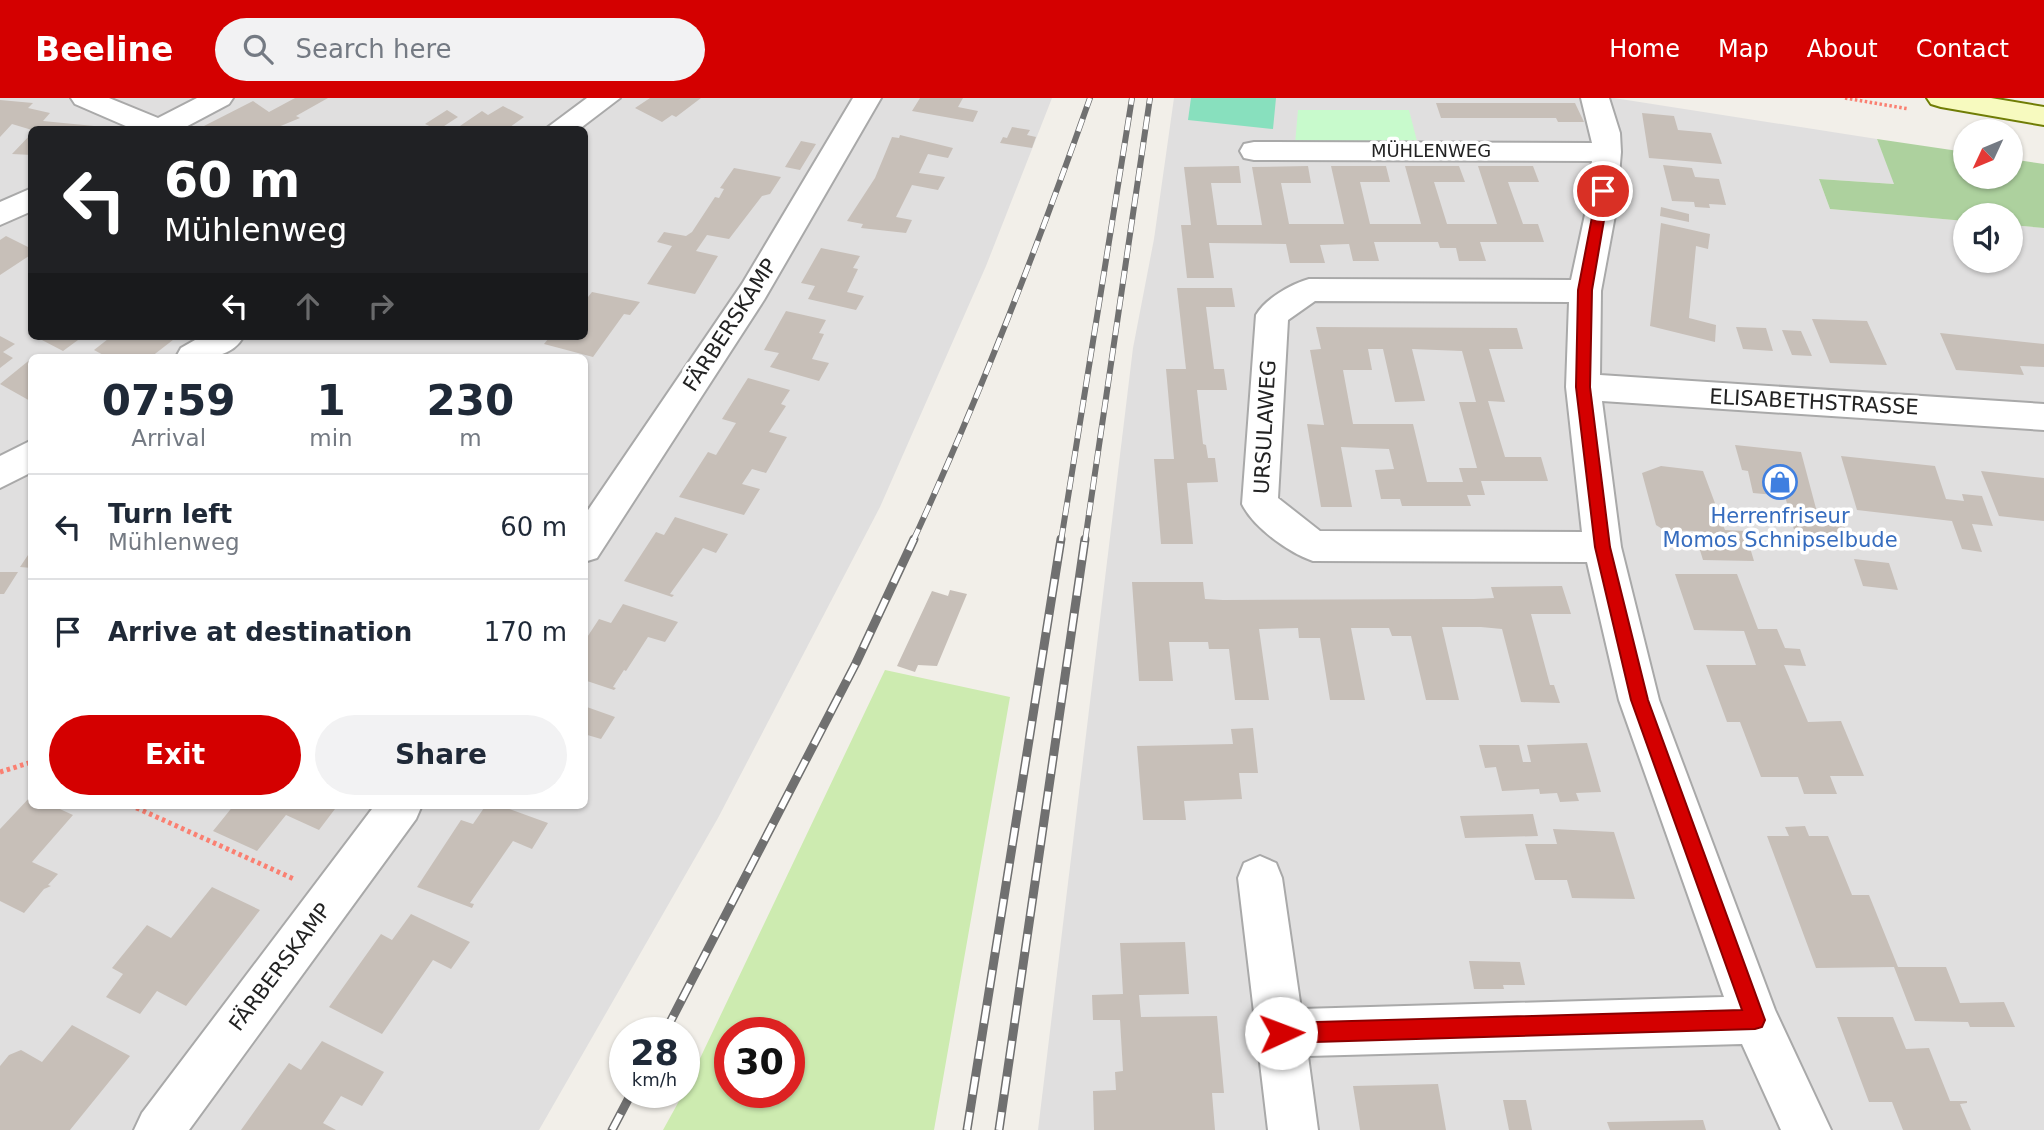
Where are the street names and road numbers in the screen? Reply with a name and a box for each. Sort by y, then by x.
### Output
street label: MÜHLENWEG [1371,140,1491,161]
street label: FÄRBERSKAMP [677,254,782,396]
street label: URSULAWEG [1250,359,1280,495]
street label: ELISABETHSTRASSE [1709,385,1919,419]
street label: FÄRBERSKAMP [223,898,336,1035]

